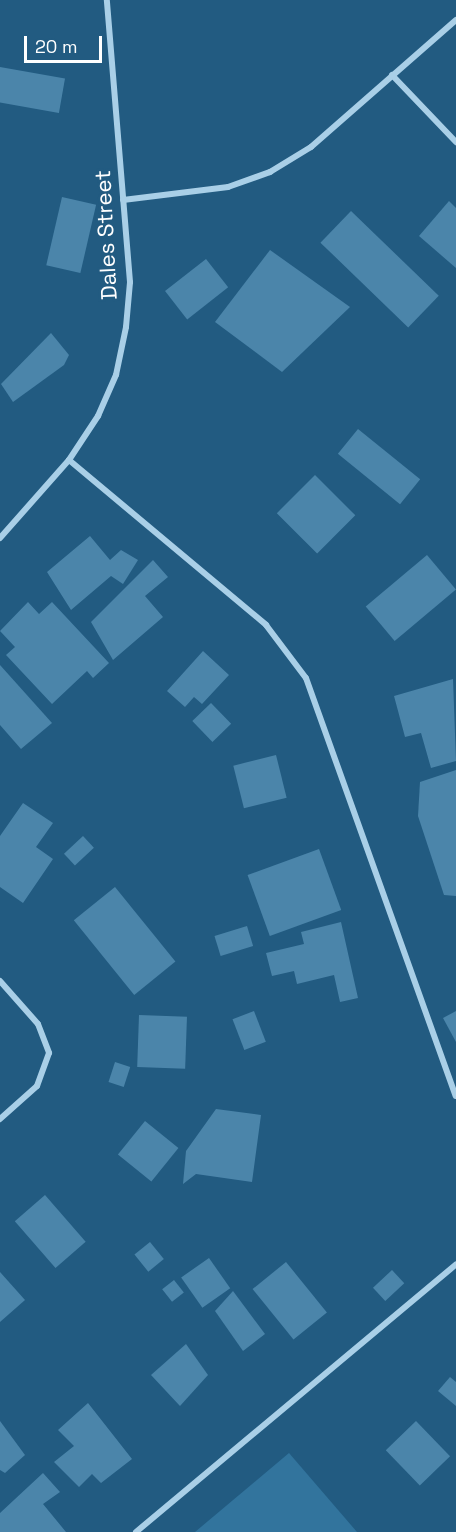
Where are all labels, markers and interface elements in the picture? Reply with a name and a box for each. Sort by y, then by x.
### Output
scale bar [27,24,105,62]
text: 20 m [35,35,78,58]
street label: Dales Street [89,169,123,301]

